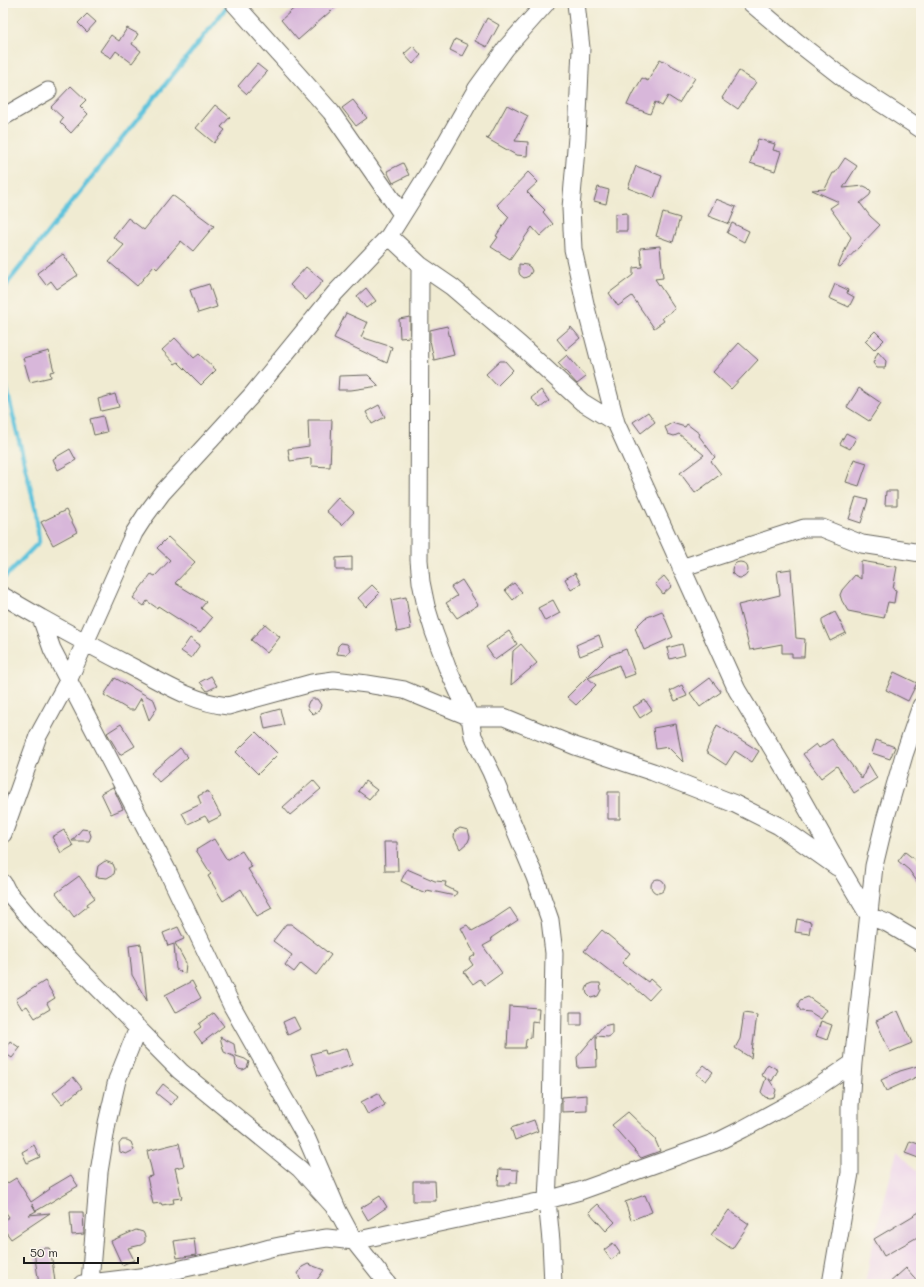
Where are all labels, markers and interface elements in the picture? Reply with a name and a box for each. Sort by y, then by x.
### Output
scale bar [24,1239,138,1265]
text: 50 m [30,1244,58,1260]

